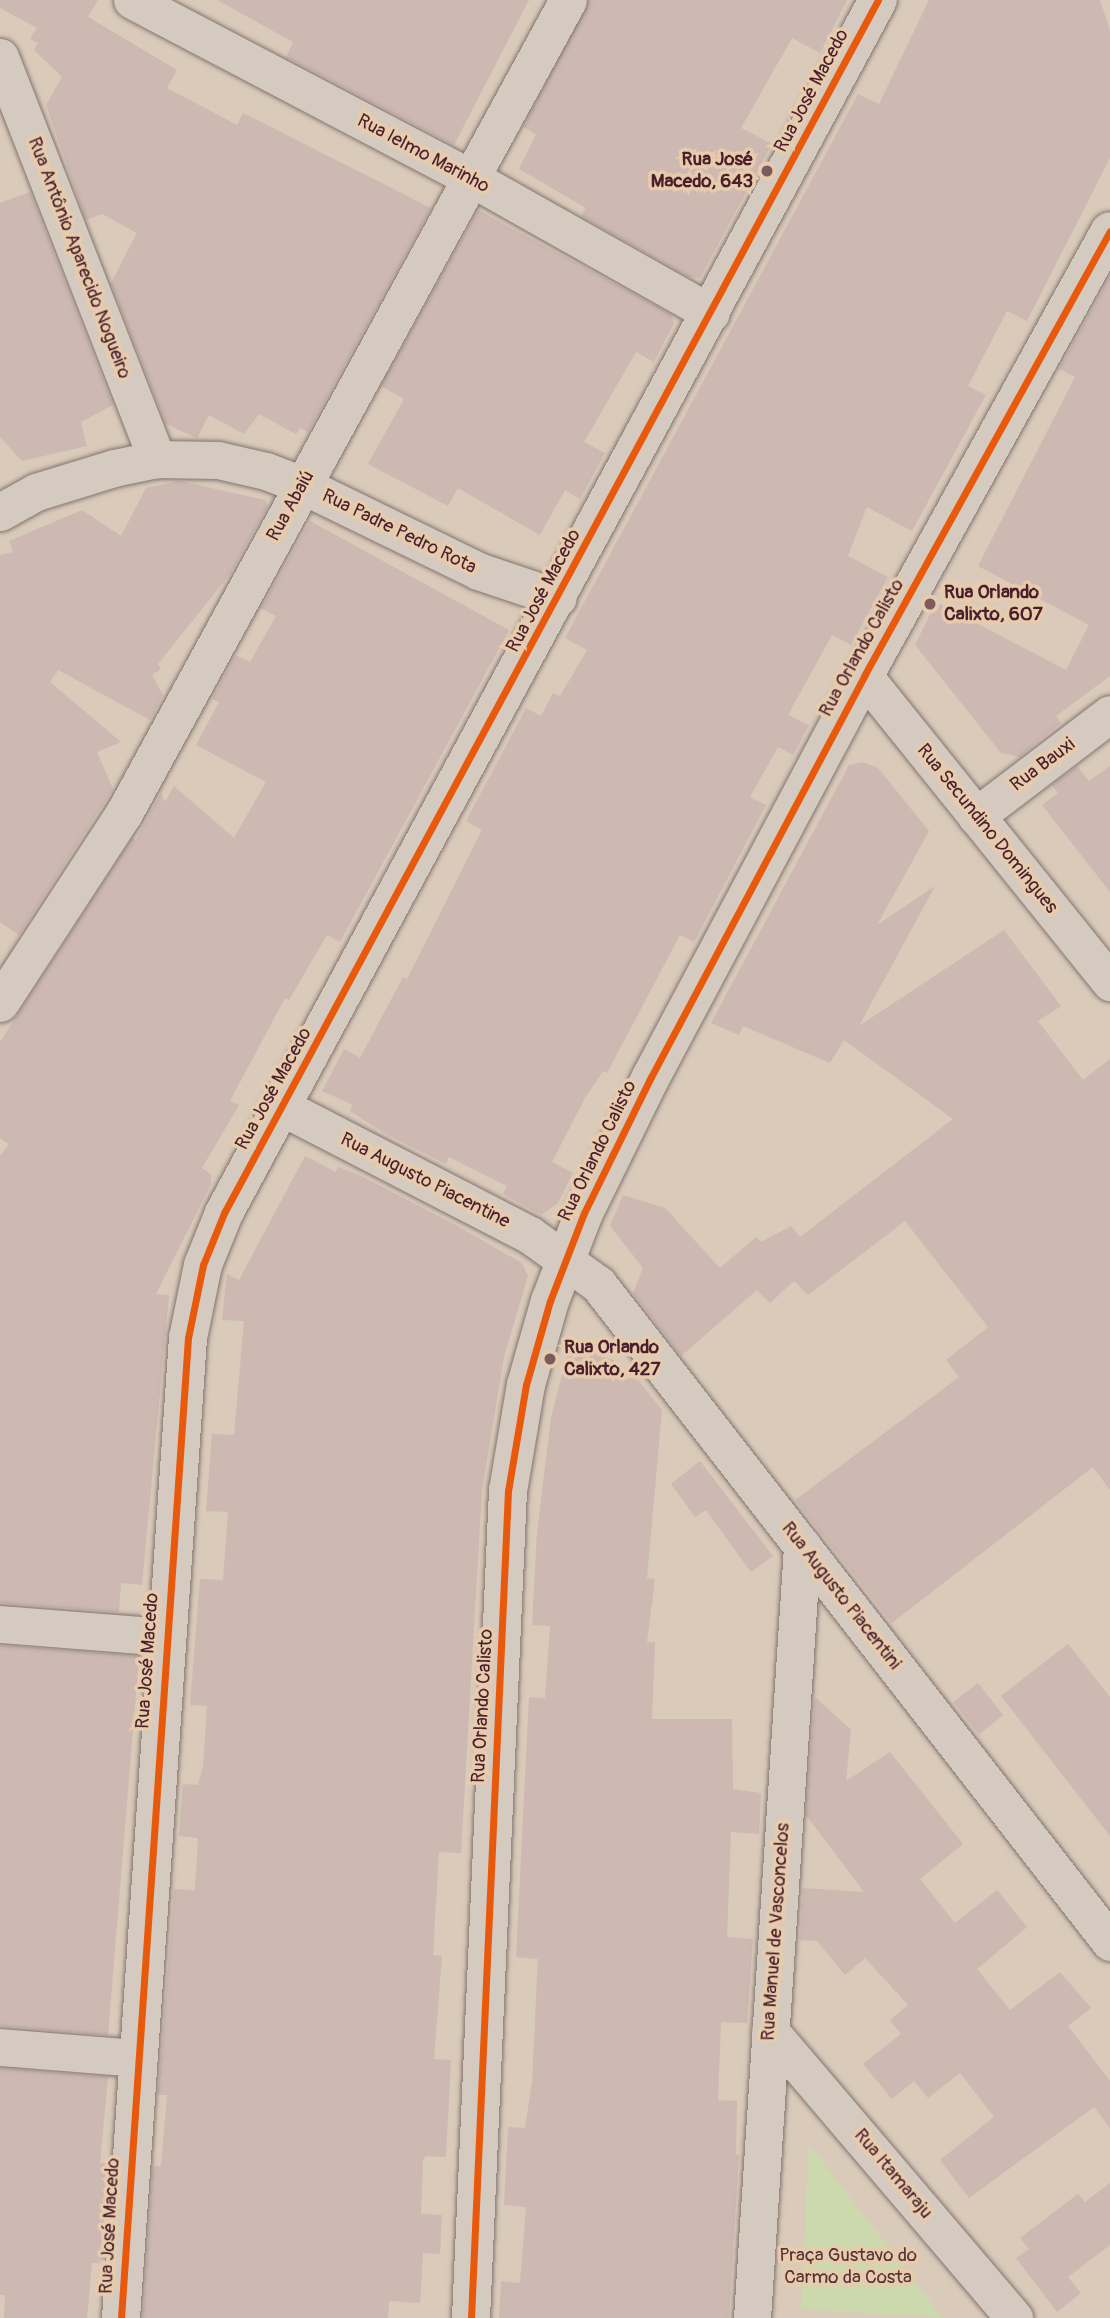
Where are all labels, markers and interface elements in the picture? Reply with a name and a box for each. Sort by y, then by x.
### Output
street label: Rua José Macedo [770,26,854,156]
street label: Rua Ielmo Marinho [353,110,493,198]
street label: Rua Antônio Aparecido Nogueiro [22,134,136,382]
place label: Rua José Macedo, 643 [651,149,753,193]
marker: Rua José Macedo, 643 [759,163,775,179]
street label: Rua Abaiú [262,467,320,545]
street label: Rua Padre Pedro Rota [318,485,480,579]
street label: Rua José Macedo [502,526,586,656]
street label: Rua Orlando Calisto [815,575,909,721]
place label: Rua Orlando Calixto, 607 [944,582,1043,626]
marker: Rua Orlando Calixto, 607 [922,596,938,612]
street label: Rua Bauxi [1006,733,1080,797]
street label: Rua Secundino Domingues [912,740,1062,918]
street label: Rua José Macedo [231,1024,317,1154]
street label: Rua Orlando Calisto [554,1077,642,1225]
street label: Rua Augusto Piacentine [336,1128,514,1234]
place label: Rua Orlando Calixto, 427 [564,1337,660,1381]
marker: Rua Orlando Calixto, 427 [542,1351,558,1367]
street label: Rua Augusto Piacentini [776,1518,906,1674]
street label: Rua José Macedo [132,1592,164,1730]
street label: Rua Orlando Calisto [468,1629,498,1783]
street label: Rua Manuel de Vasconcelos [757,1822,795,2042]
street label: Rua Itamaraju [849,2124,937,2224]
street label: Rua José Macedo [95,2157,125,2295]
park label: Praça Gustavo do Carmo da Costa [779,2245,917,2289]

